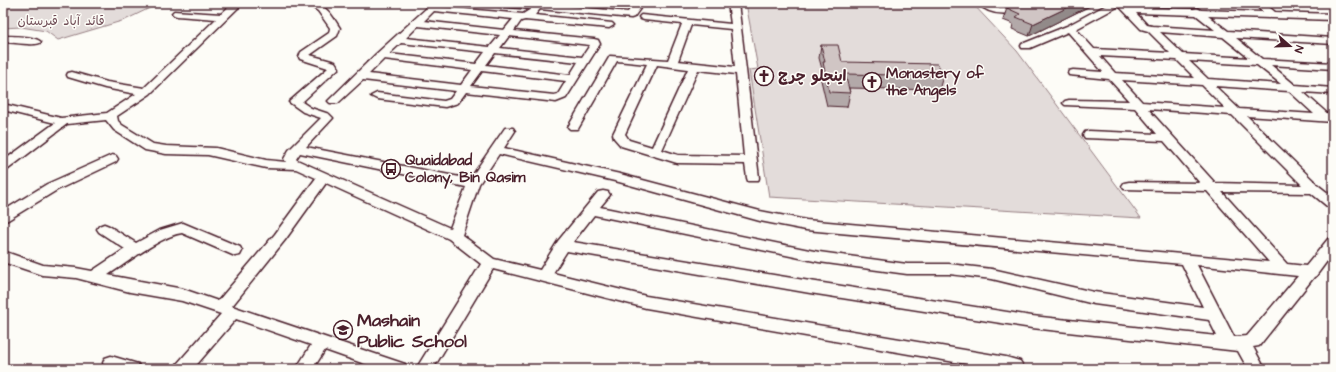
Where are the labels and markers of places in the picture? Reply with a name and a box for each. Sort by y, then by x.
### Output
place label: Monastery of the Angels [885,63,985,103]
church icon: اینجلو چرچ [753,65,775,87]
place label: اینجلو چرچ [778,66,846,87]
church icon: Monastery of the Angels [861,71,883,93]
place label: Quaidabad Colony, Bin Qasim [405,150,526,189]
bus stop icon: Quaidabad Colony, Bin Qasim [380,158,402,180]
place label: Mashain Public School [357,308,467,354]
school or university icon: Mashain Public School [332,319,354,341]

